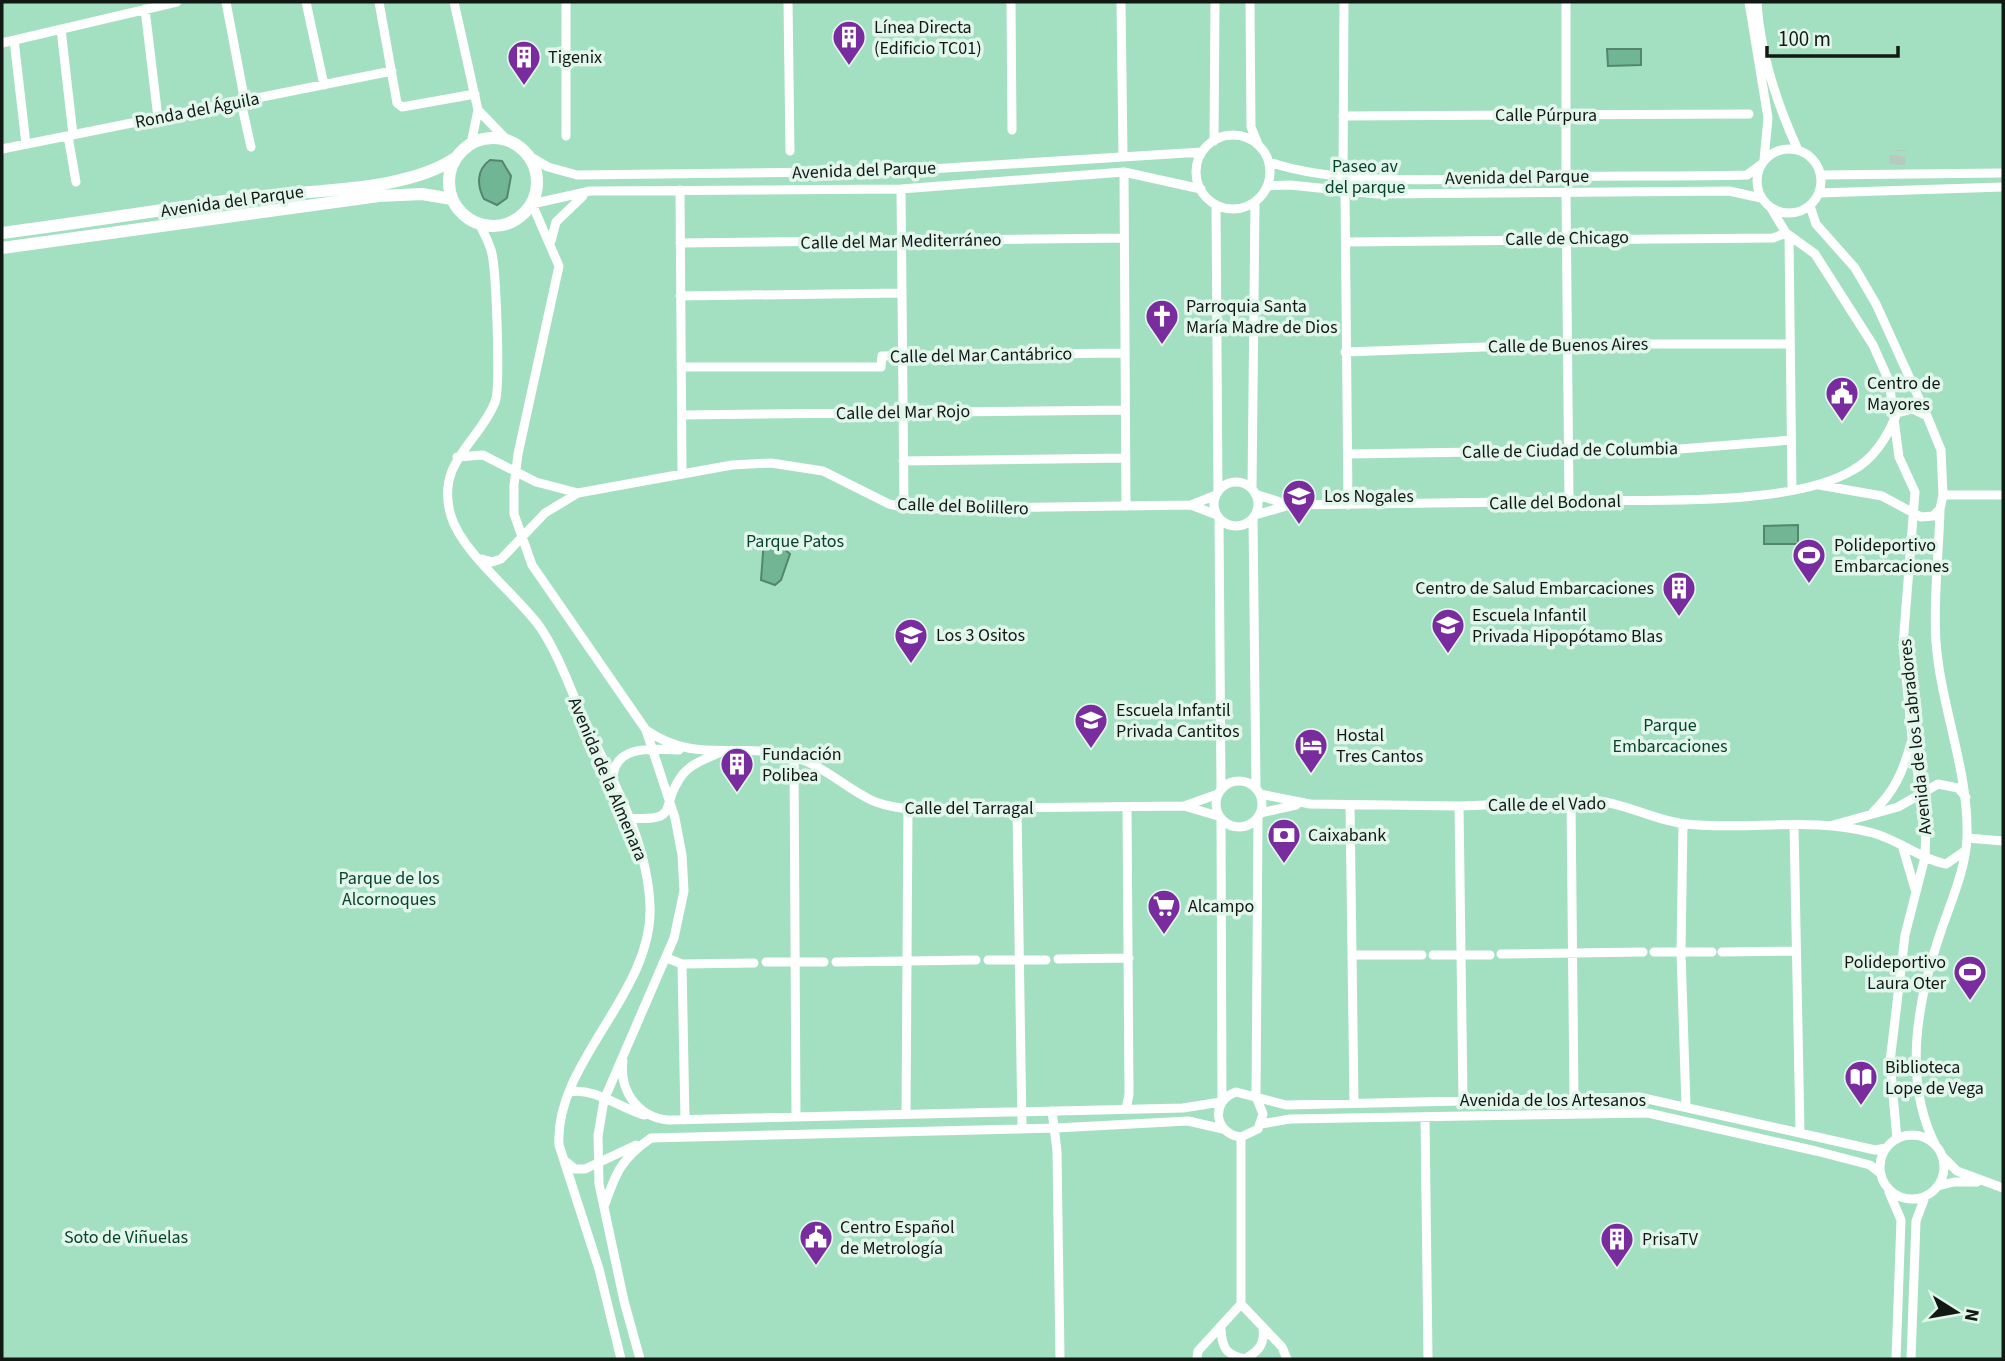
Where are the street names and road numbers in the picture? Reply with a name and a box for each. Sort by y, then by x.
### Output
street label: Ronda del Águila [133,86,261,135]
street label: Calle Púrpura [1495,103,1597,128]
street label: Avenida del Parque [792,155,937,186]
street label: Avenida del Parque [1445,164,1589,191]
street label: Avenida del Parque [159,179,305,224]
street label: Calle de Chicago [1505,225,1629,252]
street label: Calle del Mar Mediterráneo [800,227,1002,256]
street label: Calle de Buenos Aires [1488,332,1648,359]
street label: Calle del Mar Cantábrico [890,341,1072,370]
street label: Calle del Mar Rojo [836,399,970,426]
street label: Calle de Ciudad de Columbia [1462,436,1678,465]
street label: Calle del Bodonal [1489,489,1621,516]
street label: Calle del Bolillero [897,492,1029,521]
street label: Avenida de los Labradores [1893,638,1938,836]
street label: Avenida de la Almenara [562,693,653,865]
street label: Calle de el Vado [1488,791,1606,818]
street label: Calle del Tarragal [904,796,1034,821]
street label: Avenida de los Artesanos [1460,1088,1646,1113]

